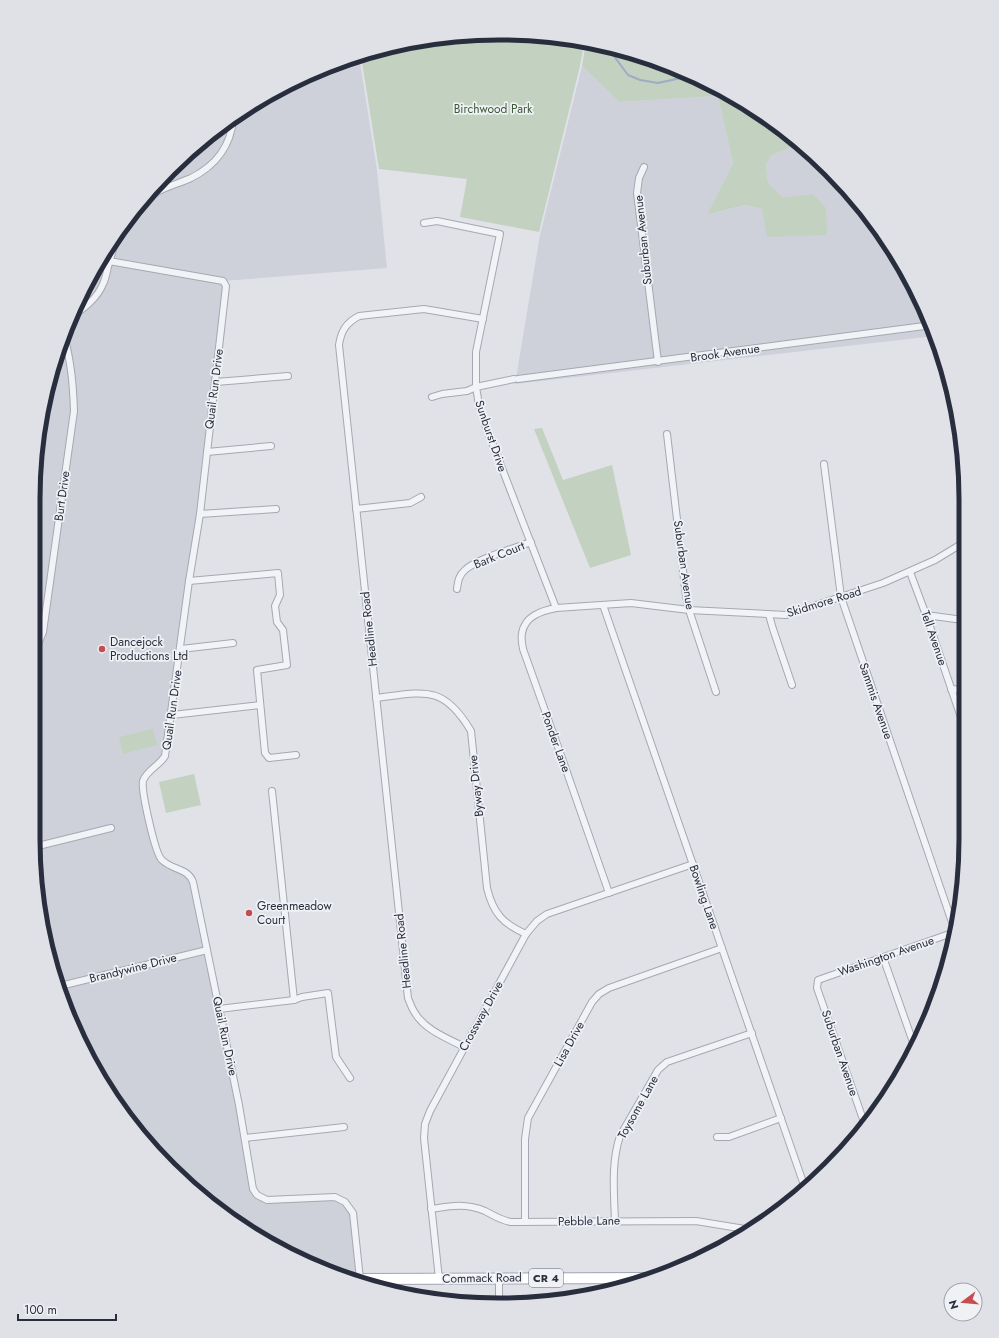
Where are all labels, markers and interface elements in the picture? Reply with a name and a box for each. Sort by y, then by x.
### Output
park label: Birchwood Park [454,100,533,118]
street label: Suburban Avenue [629,194,657,286]
street label: Brook Avenue [689,339,761,367]
street label: Quail Run Drive [200,348,228,430]
street label: Sunburst Drive [470,398,512,474]
street label: Burt Drive [50,470,74,522]
street label: Suburban Avenue [669,519,699,611]
street label: Bark Court [471,537,527,573]
street label: Skidmore Road [784,582,864,622]
street label: Headline Road [356,591,382,667]
street label: Tell Avenue [916,608,952,668]
place label: Dancejock Productions Ltd [110,633,188,665]
marker: Dancejock Productions Ltd [97,644,107,654]
street label: Sammis Avenue [854,660,898,742]
street label: Quail Run Drive [157,669,187,751]
street label: Ponder Lane [537,709,575,775]
street label: Byway Drive [464,754,488,818]
street label: Bowling Lane [684,862,724,932]
place label: Greenmeadow Court [257,897,332,929]
marker: Greenmeadow Court [244,908,254,918]
street label: Headline Road [390,913,416,989]
street label: Washington Avenue [836,931,936,981]
street label: Brandywine Drive [87,948,179,988]
street label: Crossway Drive [454,978,508,1054]
street label: Quail Run Drive [208,995,242,1077]
street label: Suburban Avenue [817,1008,863,1098]
street label: Lisa Drive [549,1018,589,1070]
street label: Toysome Lane [613,1072,663,1142]
street label: Pebble Lane [558,1211,620,1231]
street label: Commack Road [442,1268,522,1288]
road number: CR 4 [529,1269,563,1287]
north arrow [943,1282,983,1322]
scale bar [18,1296,116,1322]
text: N [944,1298,962,1311]
text: 100 m [24,1301,57,1319]

